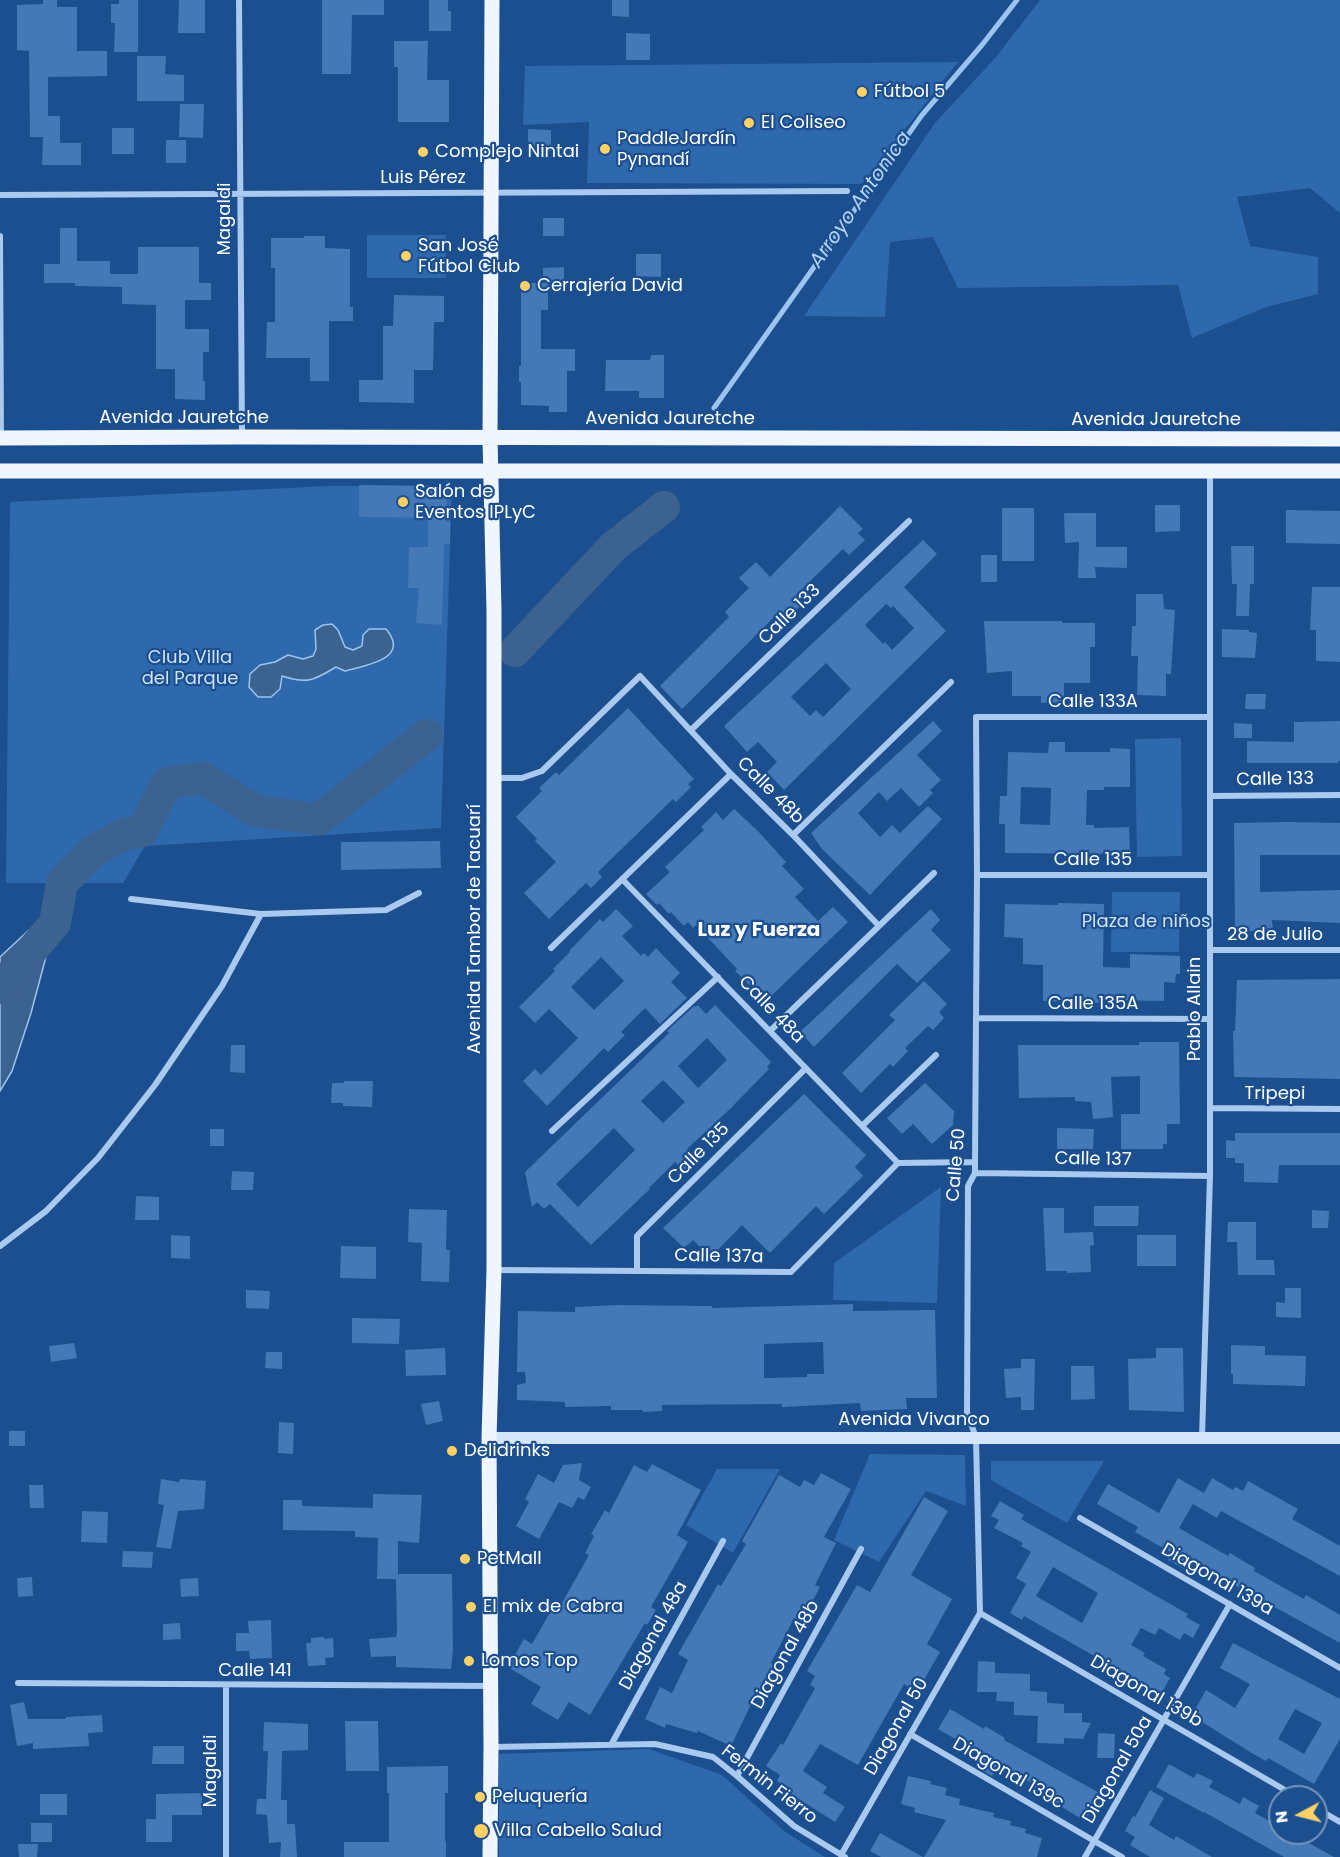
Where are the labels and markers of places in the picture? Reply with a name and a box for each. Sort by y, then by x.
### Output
place label: Fútbol 5 [874,81,945,103]
marker: Fútbol 5 [855,85,869,99]
place label: El Coliseo [761,112,846,134]
marker: El Coliseo [742,116,756,130]
place label: PaddleJardín Pynandí [617,128,736,170]
place label: Complejo Nintai [435,141,579,163]
marker: PaddleJardín Pynandí [598,142,612,156]
marker: Complejo Nintai [416,145,430,159]
place label: San José Fútbol Club [418,235,520,278]
marker: San José Fútbol Club [399,249,413,263]
place label: Cerrajería David [537,275,683,297]
marker: Cerrajería David [518,279,532,293]
place label: Salón de Eventos IPLyC [415,481,536,524]
marker: Salón de Eventos IPLyC [396,495,410,509]
place label: Delidrinks [464,1440,550,1462]
marker: Delidrinks [445,1444,459,1458]
place label: PetMall [477,1548,542,1570]
marker: PetMall [458,1552,472,1566]
place label: El mix de Cabra [483,1596,623,1618]
marker: El mix de Cabra [464,1600,478,1614]
place label: Lomos Top [481,1650,578,1672]
marker: Lomos Top [462,1654,476,1668]
place label: Peluquería [492,1786,588,1808]
marker: Peluquería [473,1790,487,1804]
place label: Villa Cabello Salud [494,1820,662,1842]
marker: Villa Cabello Salud [472,1822,490,1840]

